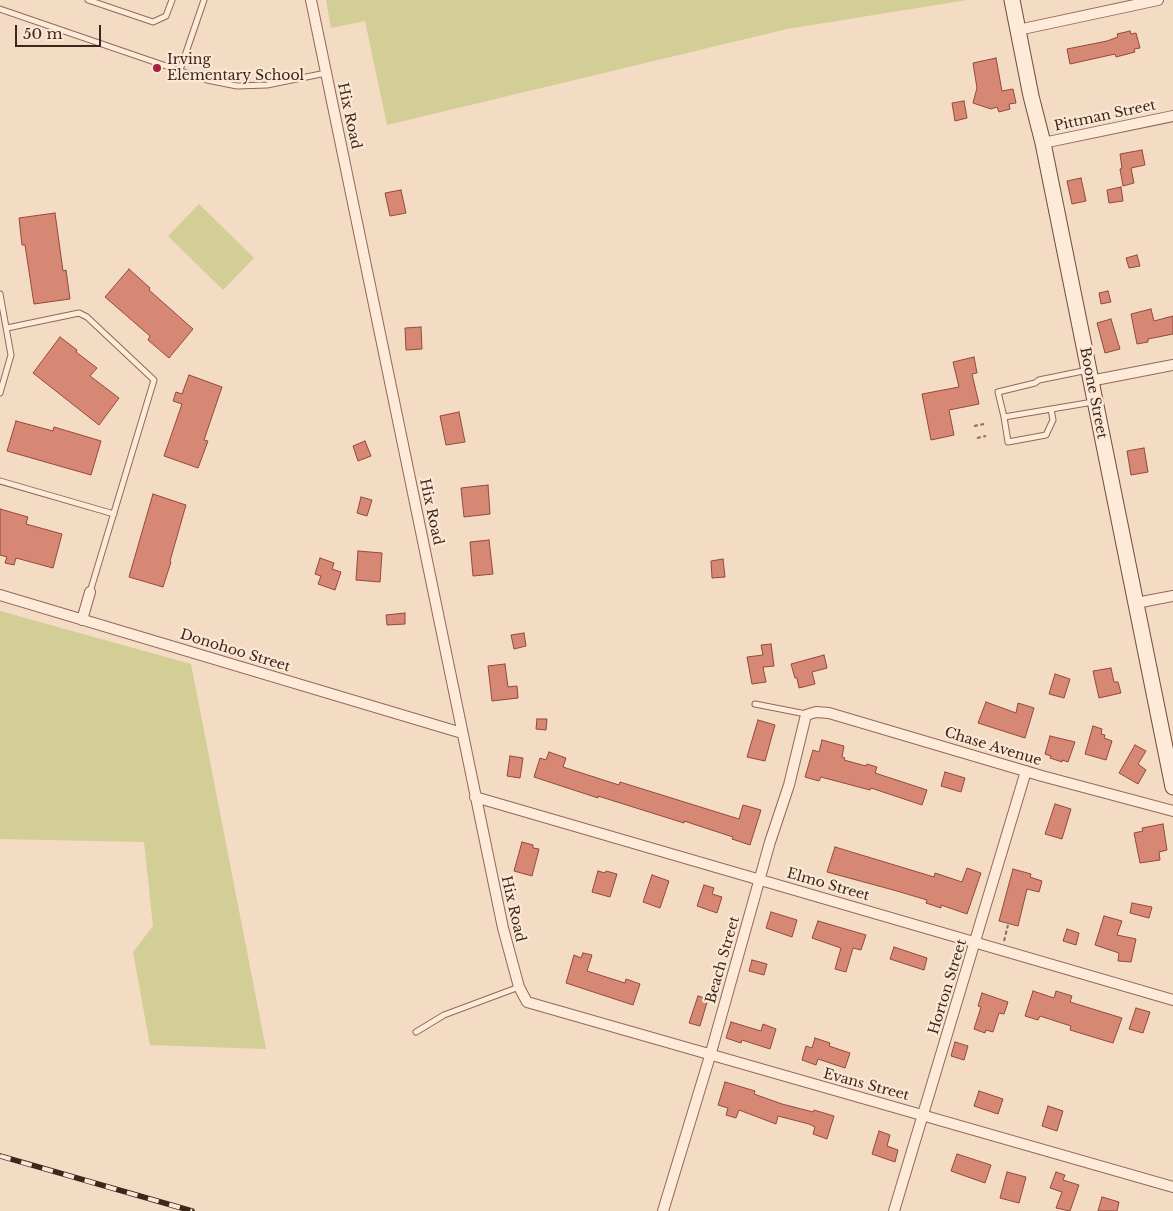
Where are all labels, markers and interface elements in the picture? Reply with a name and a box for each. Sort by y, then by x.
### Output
scale bar [18,15,104,47]
text: 50 m [23,24,63,43]
place label: Irving Elementary School [167,52,304,84]
marker: Irving Elementary School [151,62,163,74]
street label: Hix Road [334,81,364,151]
street label: Pittman Street [1053,97,1157,135]
street label: Boone Street [1076,346,1110,440]
street label: Hix Road [416,477,446,547]
street label: Donohoo Street [178,626,292,676]
street label: Chase Avenue [943,724,1043,770]
street label: Elmo Street [785,865,871,905]
street label: Hix Road [497,874,529,944]
street label: Beach Street [703,915,743,1005]
street label: Horton Street [926,937,970,1037]
street label: Evans Street [821,1065,911,1105]

